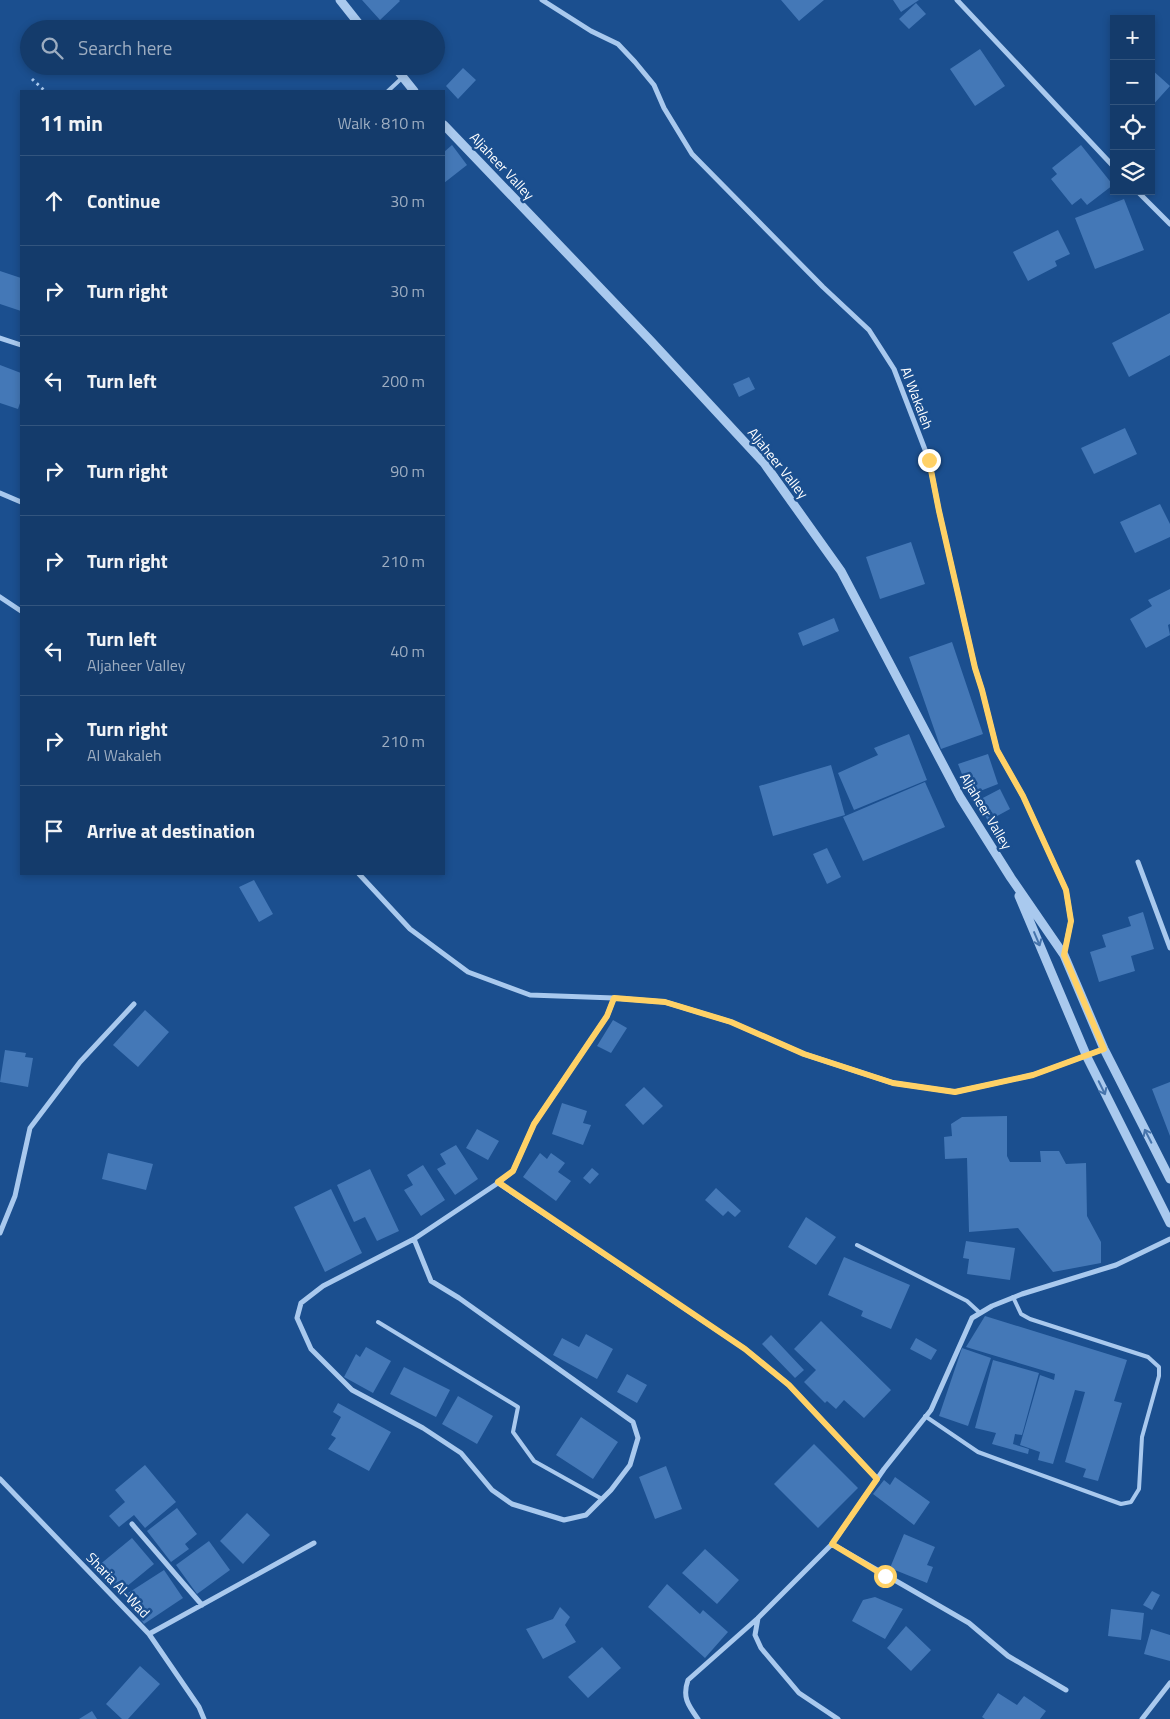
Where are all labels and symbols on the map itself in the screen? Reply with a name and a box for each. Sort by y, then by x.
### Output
street label: Aljaheer Valley [465,127,540,205]
street label: Al Wakaleh [896,364,939,432]
street label: Aljaheer Valley [743,423,814,503]
route end [918,449,941,472]
street label: Aljaheer Valley [955,768,1018,853]
one-way arrow [1033,931,1043,946]
one-way arrow [1097,1080,1107,1095]
one-way arrow [1143,1129,1152,1144]
street label: Sharia Al-Wad [82,1547,155,1622]
route start [874,1565,897,1588]

